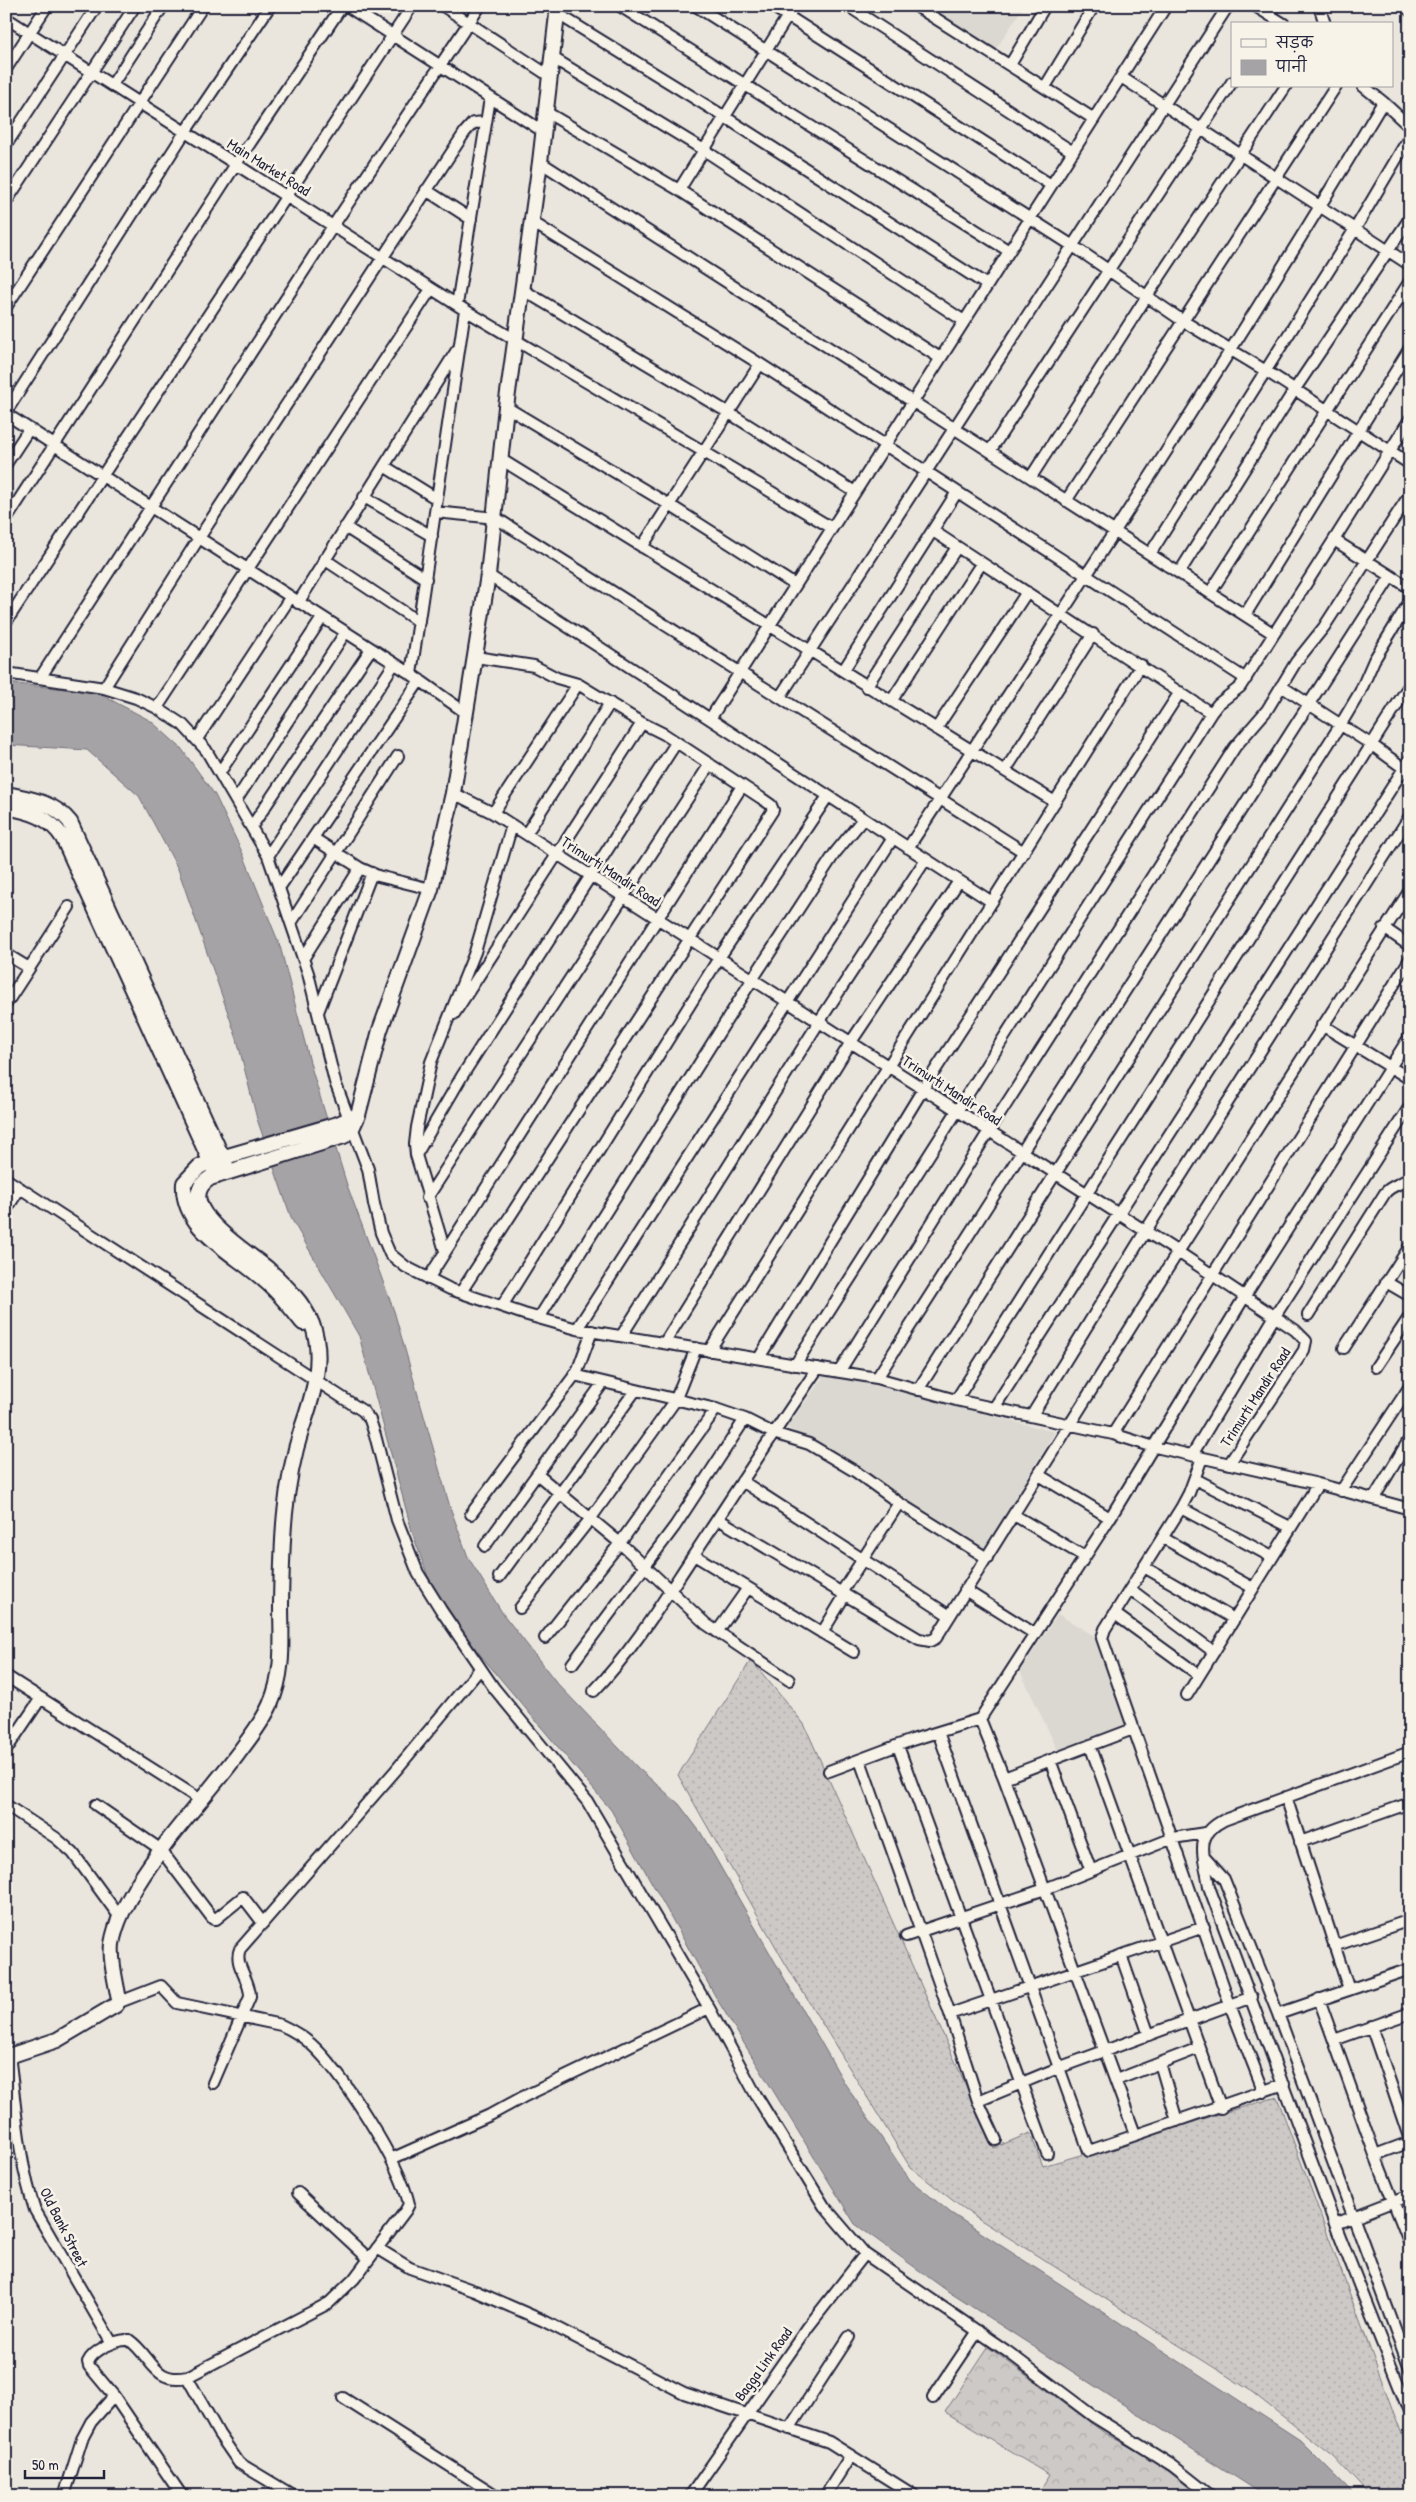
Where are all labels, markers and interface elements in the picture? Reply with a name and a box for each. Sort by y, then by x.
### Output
legend [1231,22,1394,88]
text: सड़क [1275,32,1314,53]
text: पानी [1275,55,1308,77]
street label: Main Market Road [223,133,315,201]
street label: Trimurti Mandir Road [557,831,665,911]
street label: Trimurti Mandir Road [898,1050,1006,1130]
street label: Trimurti Mandir Road [1215,1343,1295,1451]
street label: Old Bank Street [35,2184,93,2271]
street label: Bagga Link Road [729,2323,797,2405]
scale bar [25,2447,104,2479]
text: 50 m [32,2454,59,2475]

